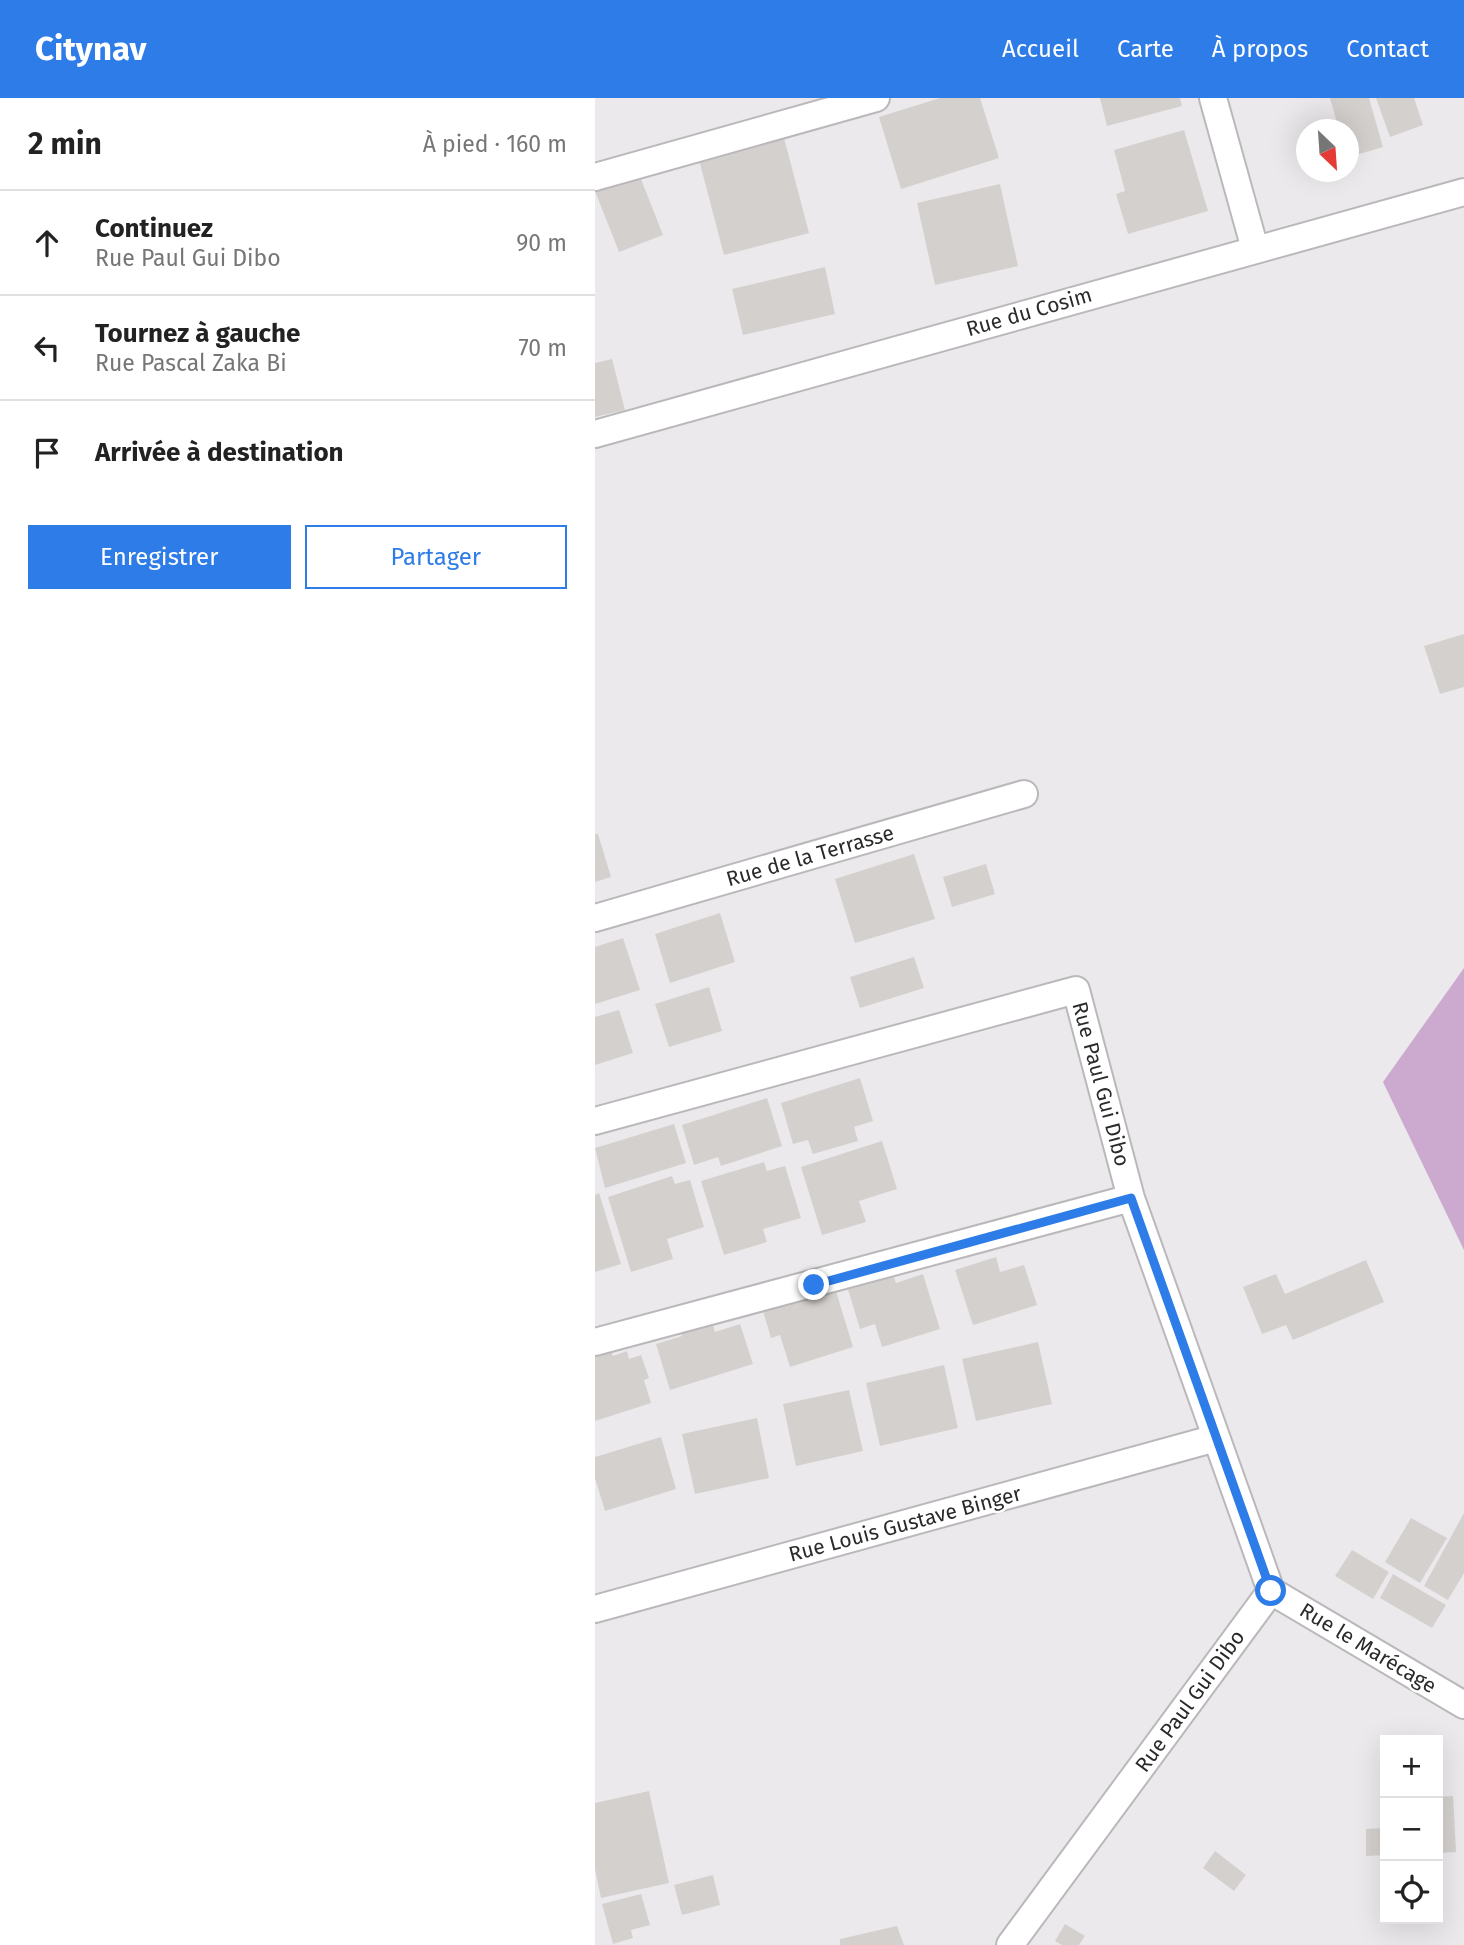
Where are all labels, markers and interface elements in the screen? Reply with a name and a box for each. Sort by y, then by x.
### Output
text: Citynav [35,29,147,69]
text: Accueil [1002,35,1079,63]
text: Carte [1117,35,1174,63]
text: À propos [1212,35,1308,63]
text: Contact [1346,35,1429,63]
north arrow [1296,119,1359,182]
text: 2 min [28,126,102,162]
text: À pied · 160 m [423,130,567,158]
text: Continuez [95,213,213,244]
icon: ahead [28,224,66,262]
text: 90 m [516,229,567,257]
text: Rue Paul Gui Dibo [95,244,281,272]
street label: Rue du Cosim [963,282,1095,342]
text: Tournez à gauche [95,318,300,349]
icon: left [28,329,66,367]
text: 70 m [518,334,567,362]
text: Rue Pascal Zaka Bi [95,349,287,377]
icon: arrive [28,434,66,472]
text: Arrivée à destination [95,437,344,468]
button: Enregistrer [28,525,291,589]
button: Partager [305,525,567,589]
street label: Rue de la Terrasse [723,820,897,892]
street label: Rue Paul Gui Dibo [1067,999,1135,1169]
route end [798,1269,829,1300]
street label: Rue Louis Gustave Binger [786,1480,1024,1568]
route start [1255,1575,1286,1606]
street label: Rue le Marécage [1295,1597,1441,1699]
street label: Rue Paul Gui Dibo [1130,1625,1250,1777]
map controls [1380,1735,1443,1924]
button: + [1380,1735,1443,1798]
button: − [1380,1798,1443,1861]
button: locate [1380,1861,1443,1924]

